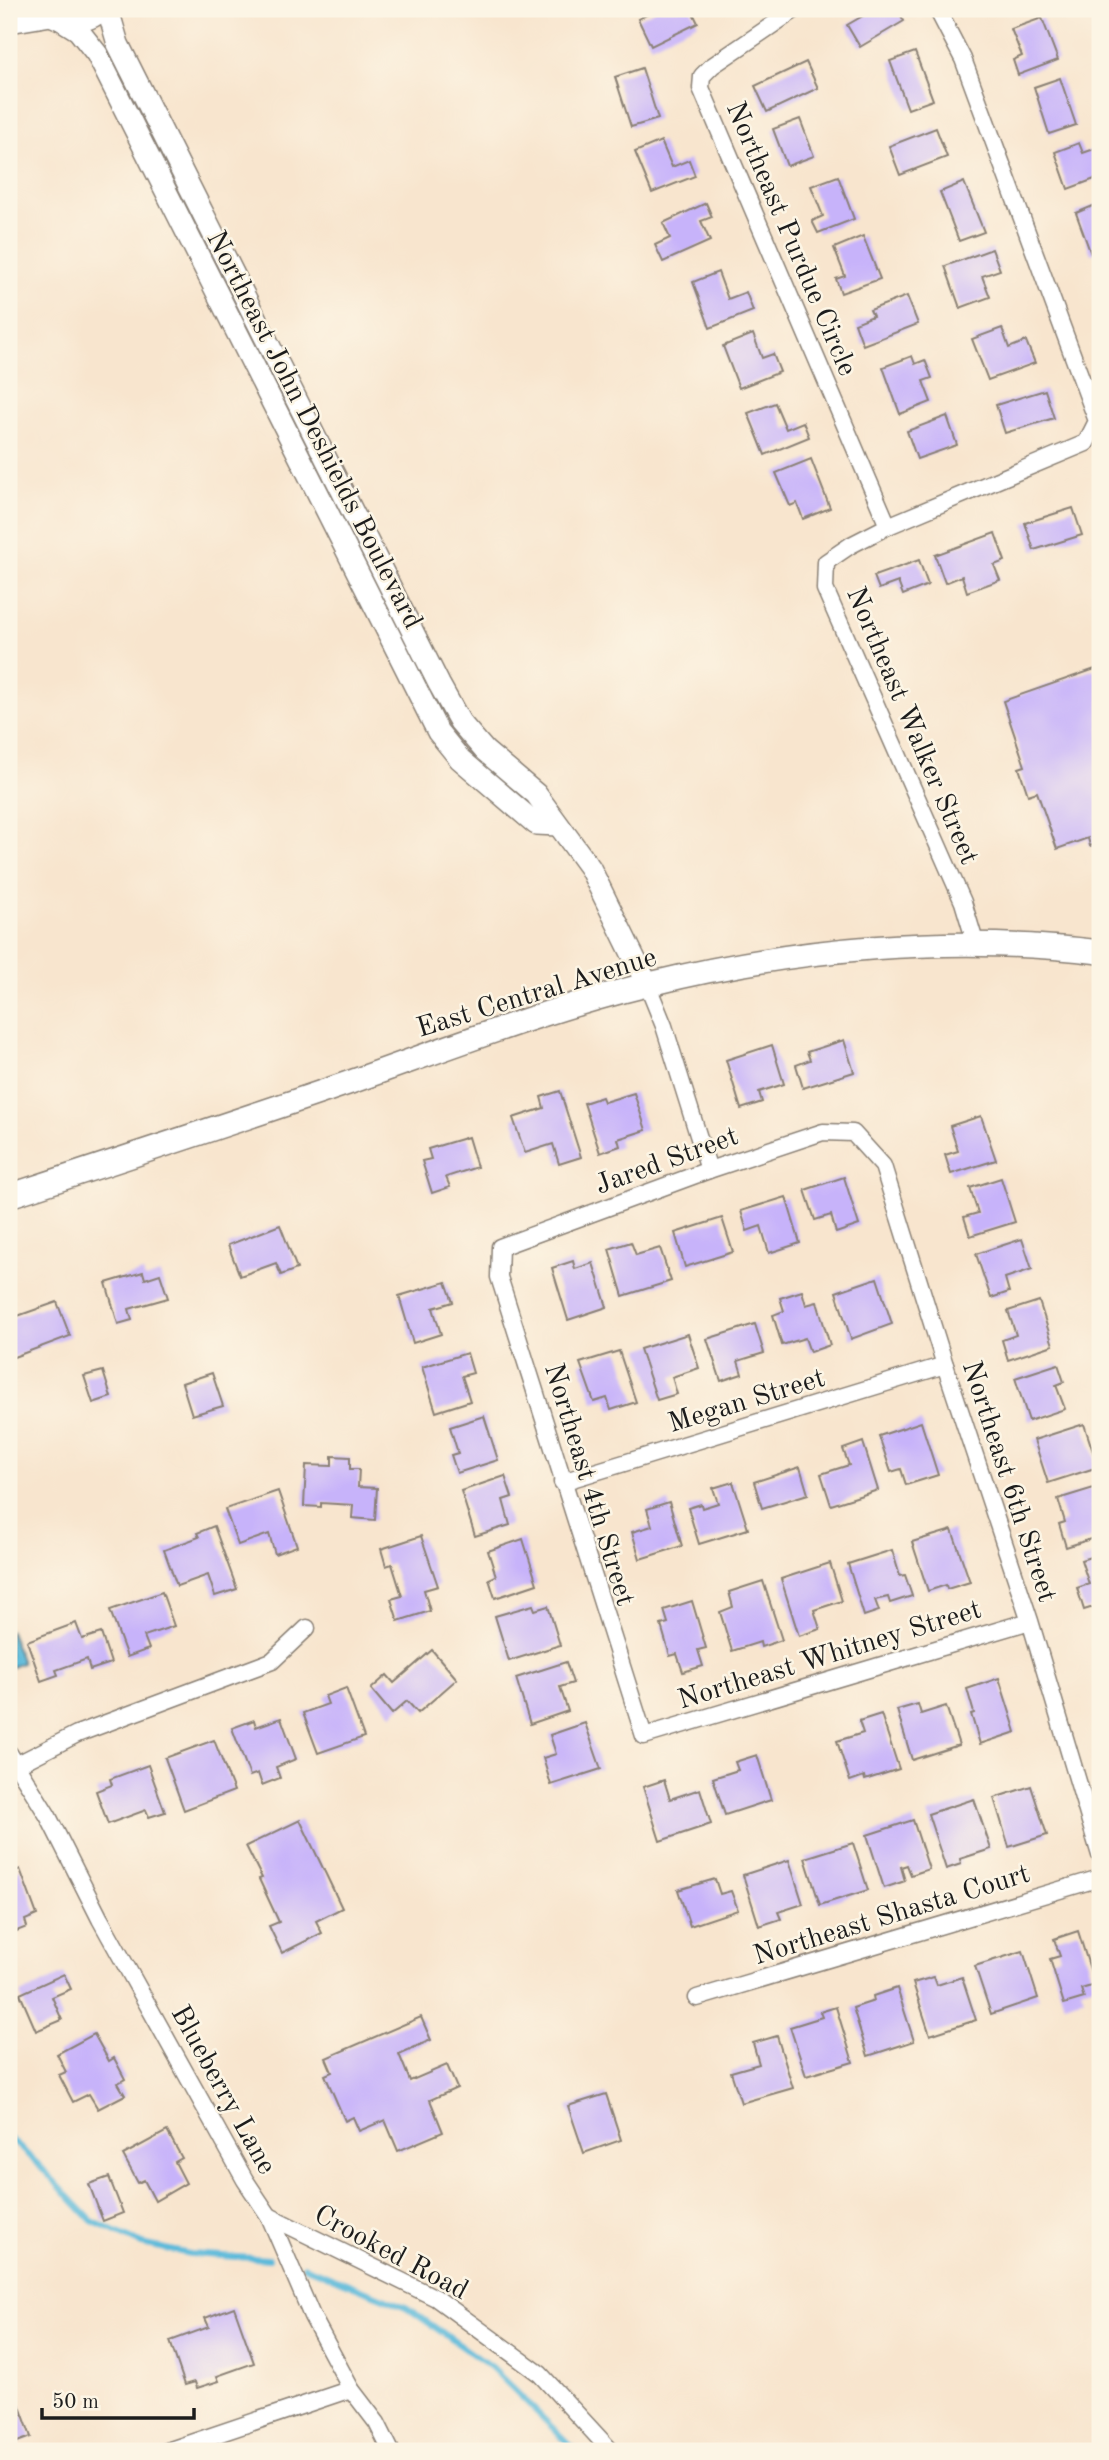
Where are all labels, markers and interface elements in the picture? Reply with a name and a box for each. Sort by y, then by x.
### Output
street label: Northeast Purdue Circle [720,98,861,380]
street label: Northeast John Deshields Boulevard [200,227,426,634]
street label: Northeast Walker Street [840,583,982,869]
street label: East Central Avenue [414,944,660,1044]
street label: Jared Street [592,1123,742,1201]
street label: Northeast 6th Street [956,1358,1060,1606]
street label: Northeast 4th Street [538,1360,638,1609]
street label: Megan Street [665,1365,829,1439]
street label: Northeast Whitney Street [675,1596,985,1715]
street label: Northeast Shasta Court [750,1860,1033,1971]
street label: Blueberry Lane [165,2001,280,2180]
street label: Crooked Road [309,2201,472,2306]
scale bar [42,2376,194,2420]
text: 50 m [52,2392,99,2413]

